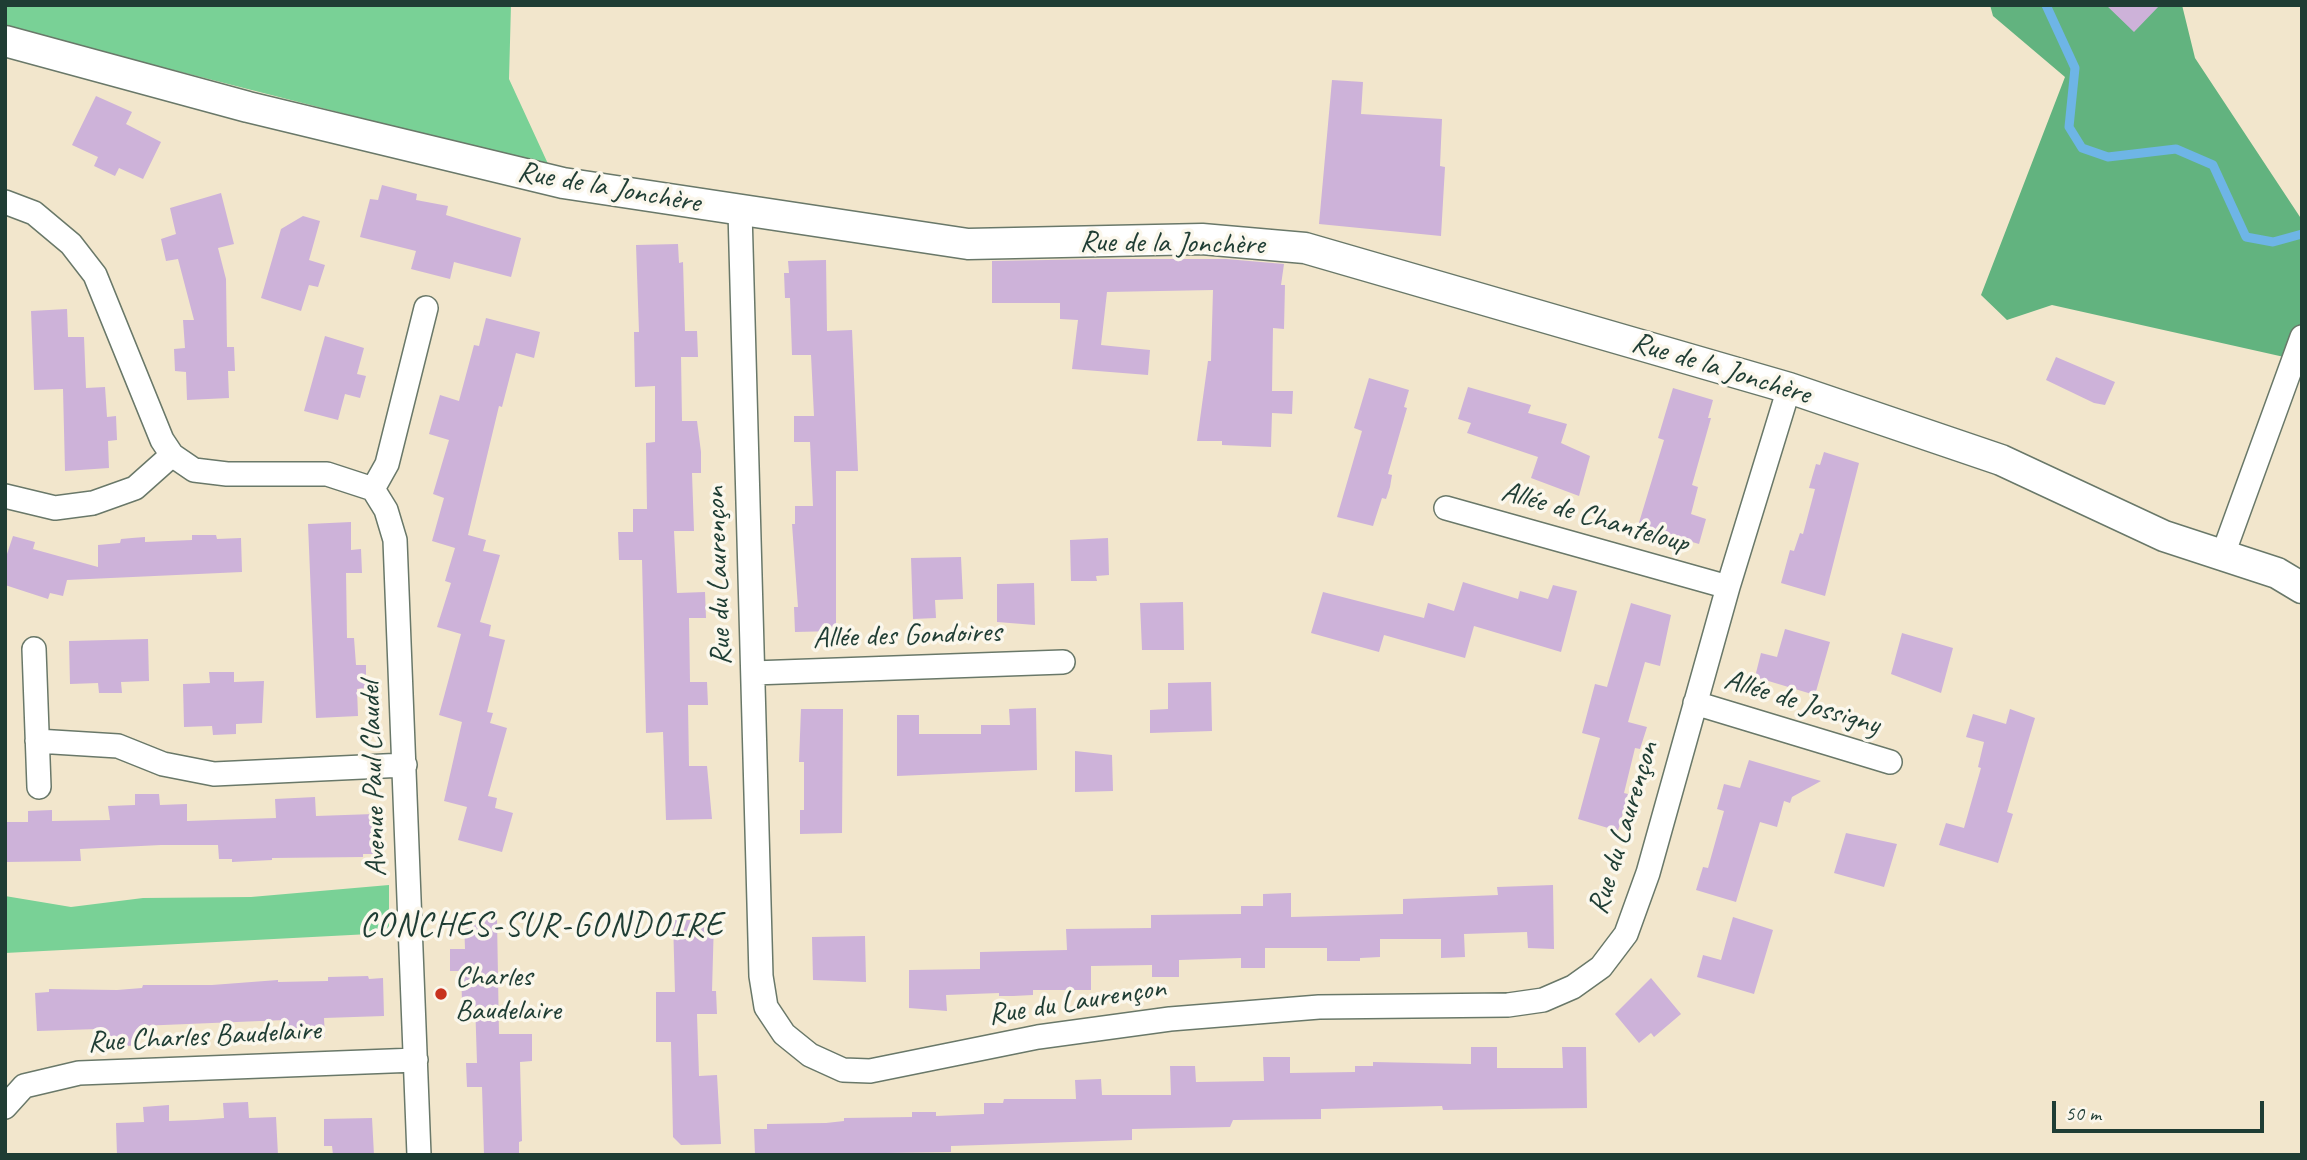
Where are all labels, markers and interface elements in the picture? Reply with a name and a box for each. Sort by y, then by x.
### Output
street label: Rue de la Jonchère [515,154,703,222]
street label: Rue de la Jonchère [1079,224,1265,264]
street label: Rue de la Jonchère [1627,325,1815,413]
street label: Allée de Chanteloup [1497,474,1693,562]
street label: Rue du Laurençon [698,486,740,666]
street label: Allée des Gondoires [812,615,1002,657]
street label: Allée de Jossigny [1720,662,1884,744]
street label: Avenue Paul Claudel [353,681,395,877]
street label: Rue du Laurençon [1581,737,1667,919]
district label: CONCHES-SUR-GONDOIRE [364,906,720,946]
place label: Charles Baudelaire [455,959,561,1030]
street label: Rue du Laurençon [986,970,1168,1034]
marker: Charles Baudelaire [433,986,449,1002]
street label: Rue Charles Baudelaire [87,1013,321,1061]
scale bar [2055,1086,2267,1130]
text: 50 m [2065,1100,2101,1126]

